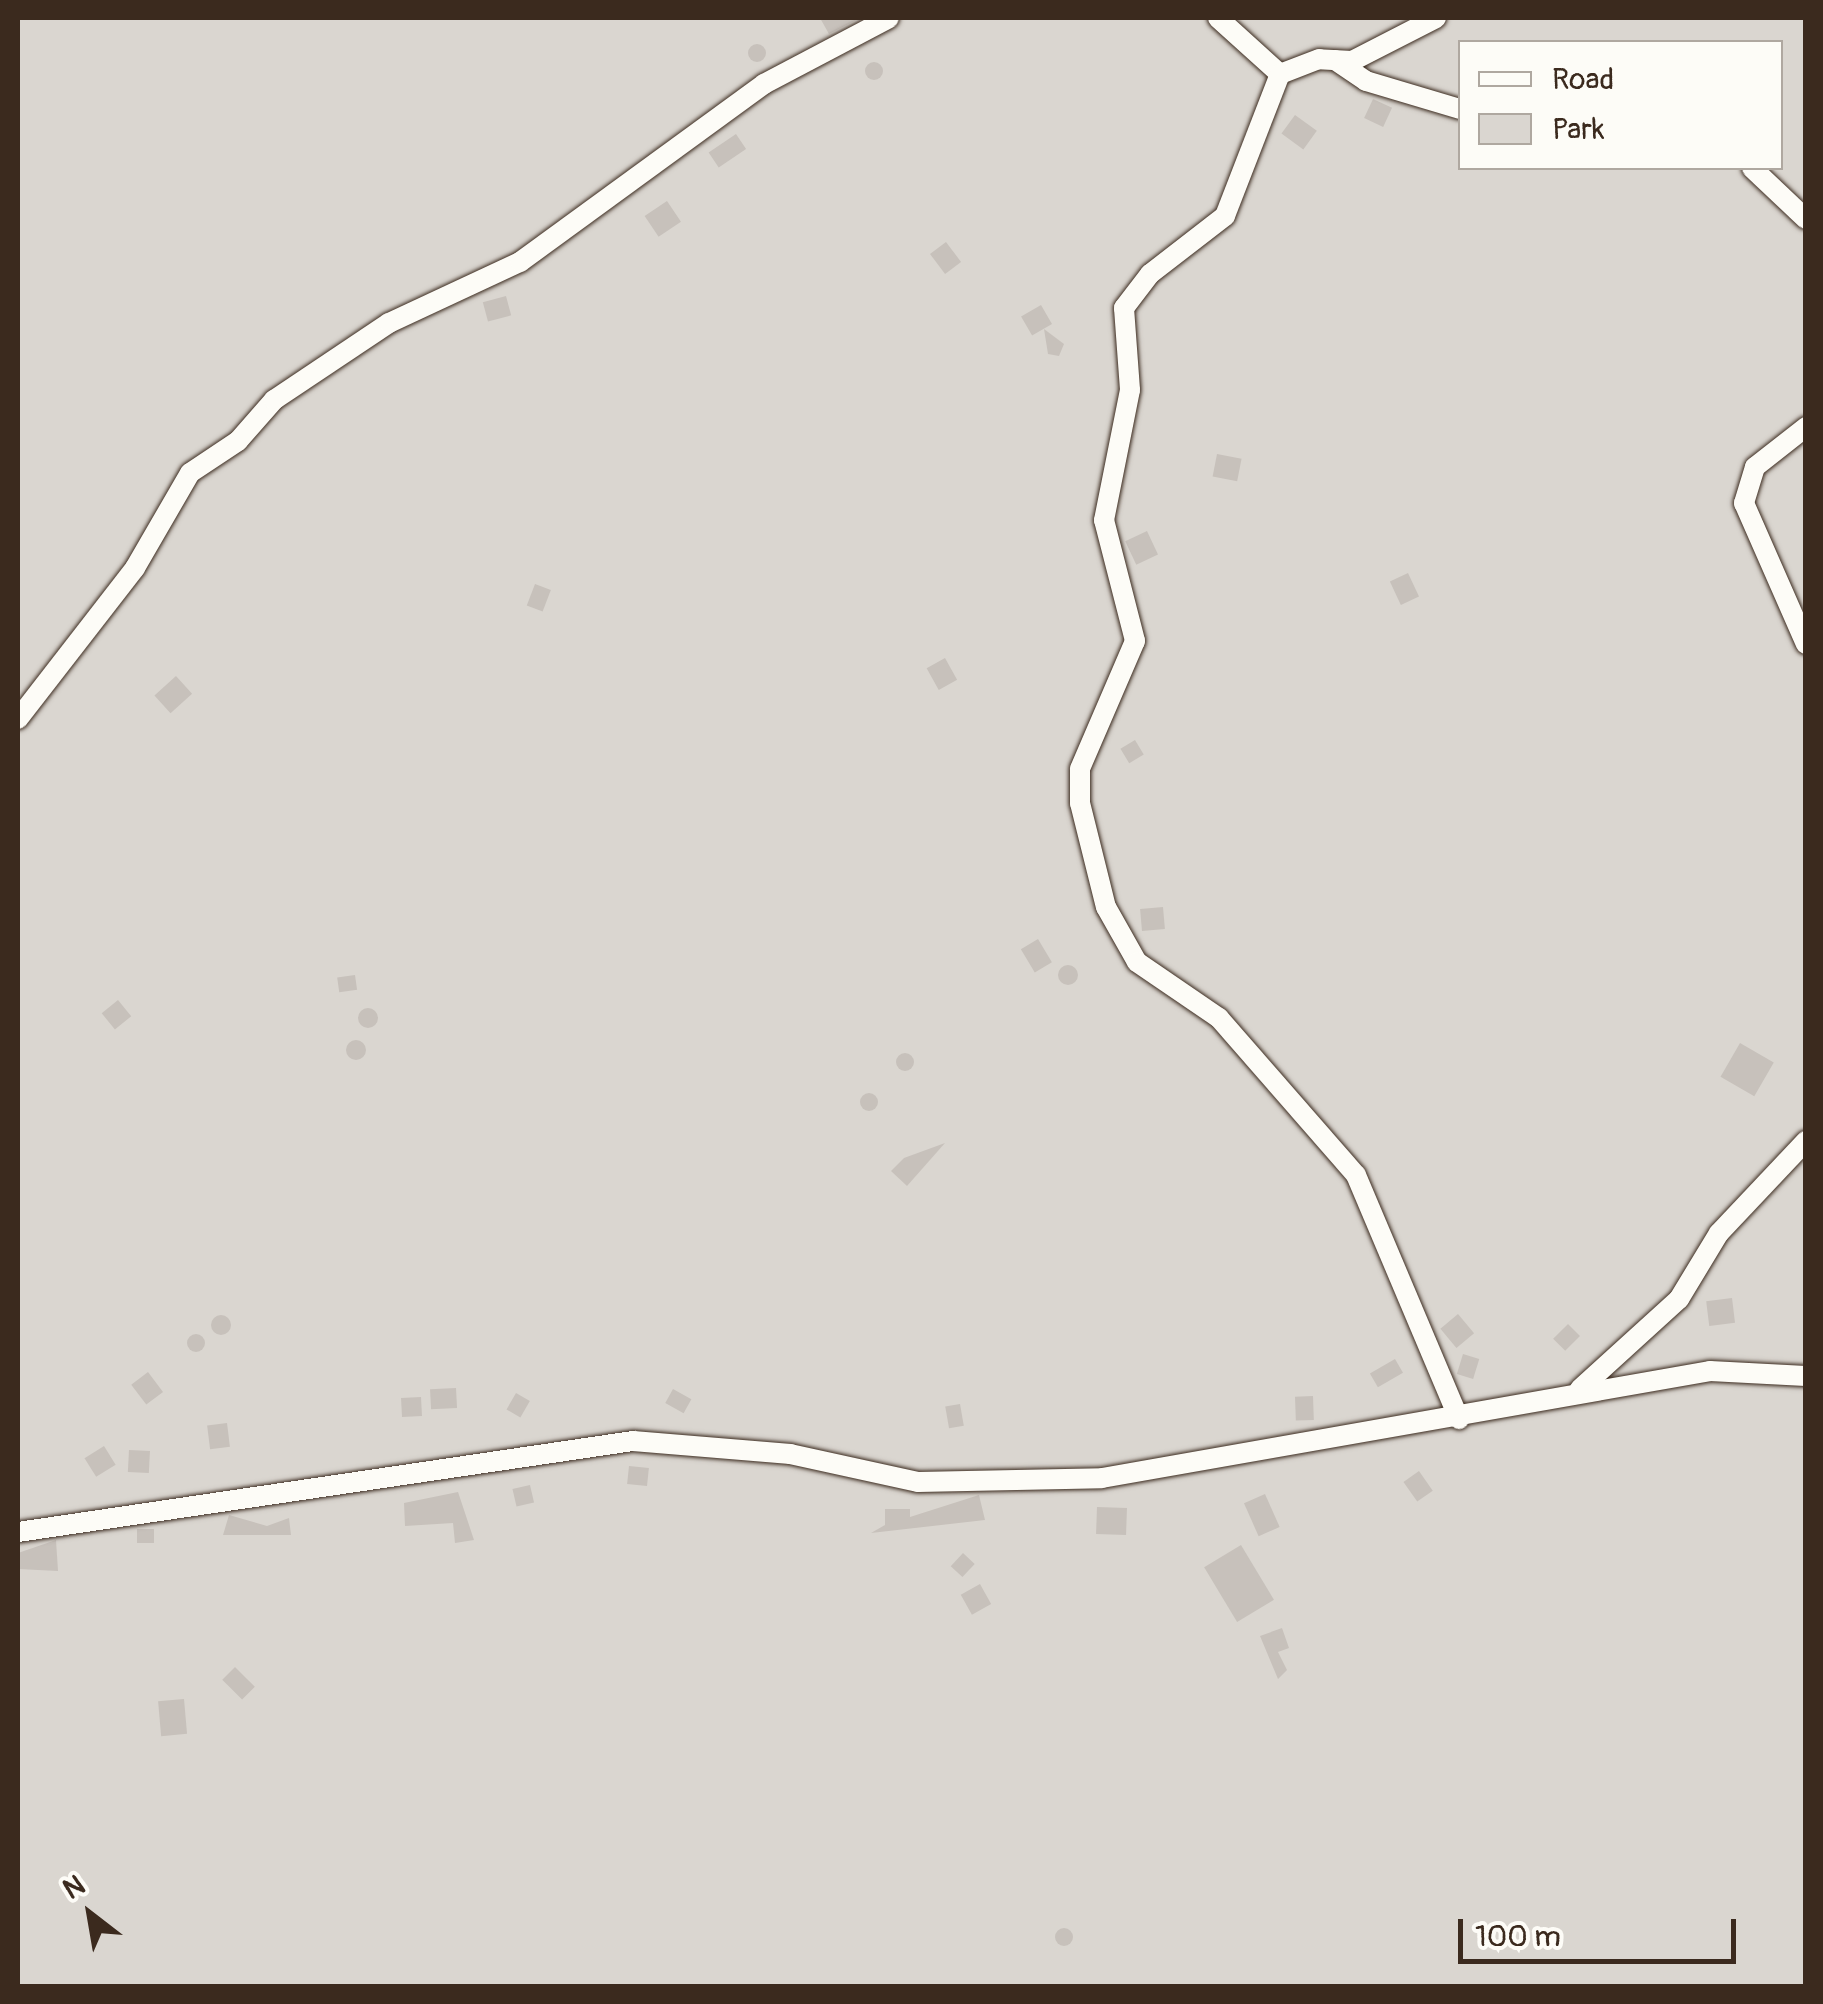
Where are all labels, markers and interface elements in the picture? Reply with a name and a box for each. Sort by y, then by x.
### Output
legend [1458,40,1783,170]
text: Road [1552,61,1614,98]
text: Park [1552,111,1605,148]
north arrow [40,1864,140,1964]
text: N [57,1868,91,1908]
scale bar [1463,1899,1740,1961]
text: 100 m [1475,1918,1561,1955]

